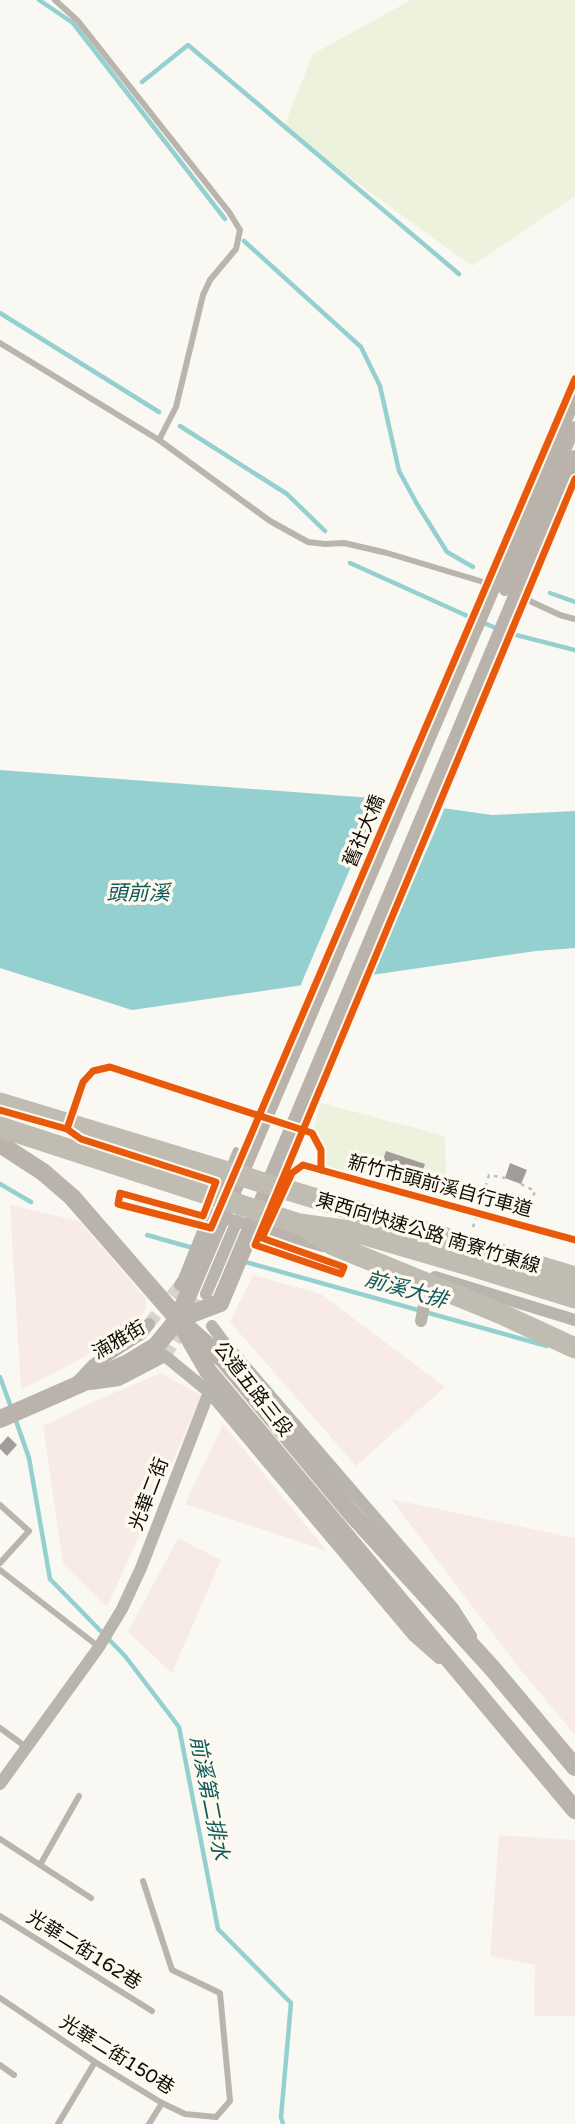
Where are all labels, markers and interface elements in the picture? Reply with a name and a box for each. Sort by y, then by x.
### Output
street label: 舊社大橋 [339,792,389,870]
water label: 頭前溪 [107,881,172,906]
street label: 新竹市頭前溪自行車道 [345,1151,535,1221]
street label: 東西向快速公路 南寮竹東線 [313,1188,543,1278]
water label: 前溪大排 [362,1266,453,1314]
street label: 湳雅街 [89,1316,149,1364]
street label: 公道五路三段 [209,1337,297,1441]
street label: 光華二街 [125,1455,173,1533]
water label: 前溪第二排水 [185,1734,233,1863]
street label: 光華二街162巷 [23,1906,145,1994]
street label: 光華二街150巷 [56,2011,178,2099]

